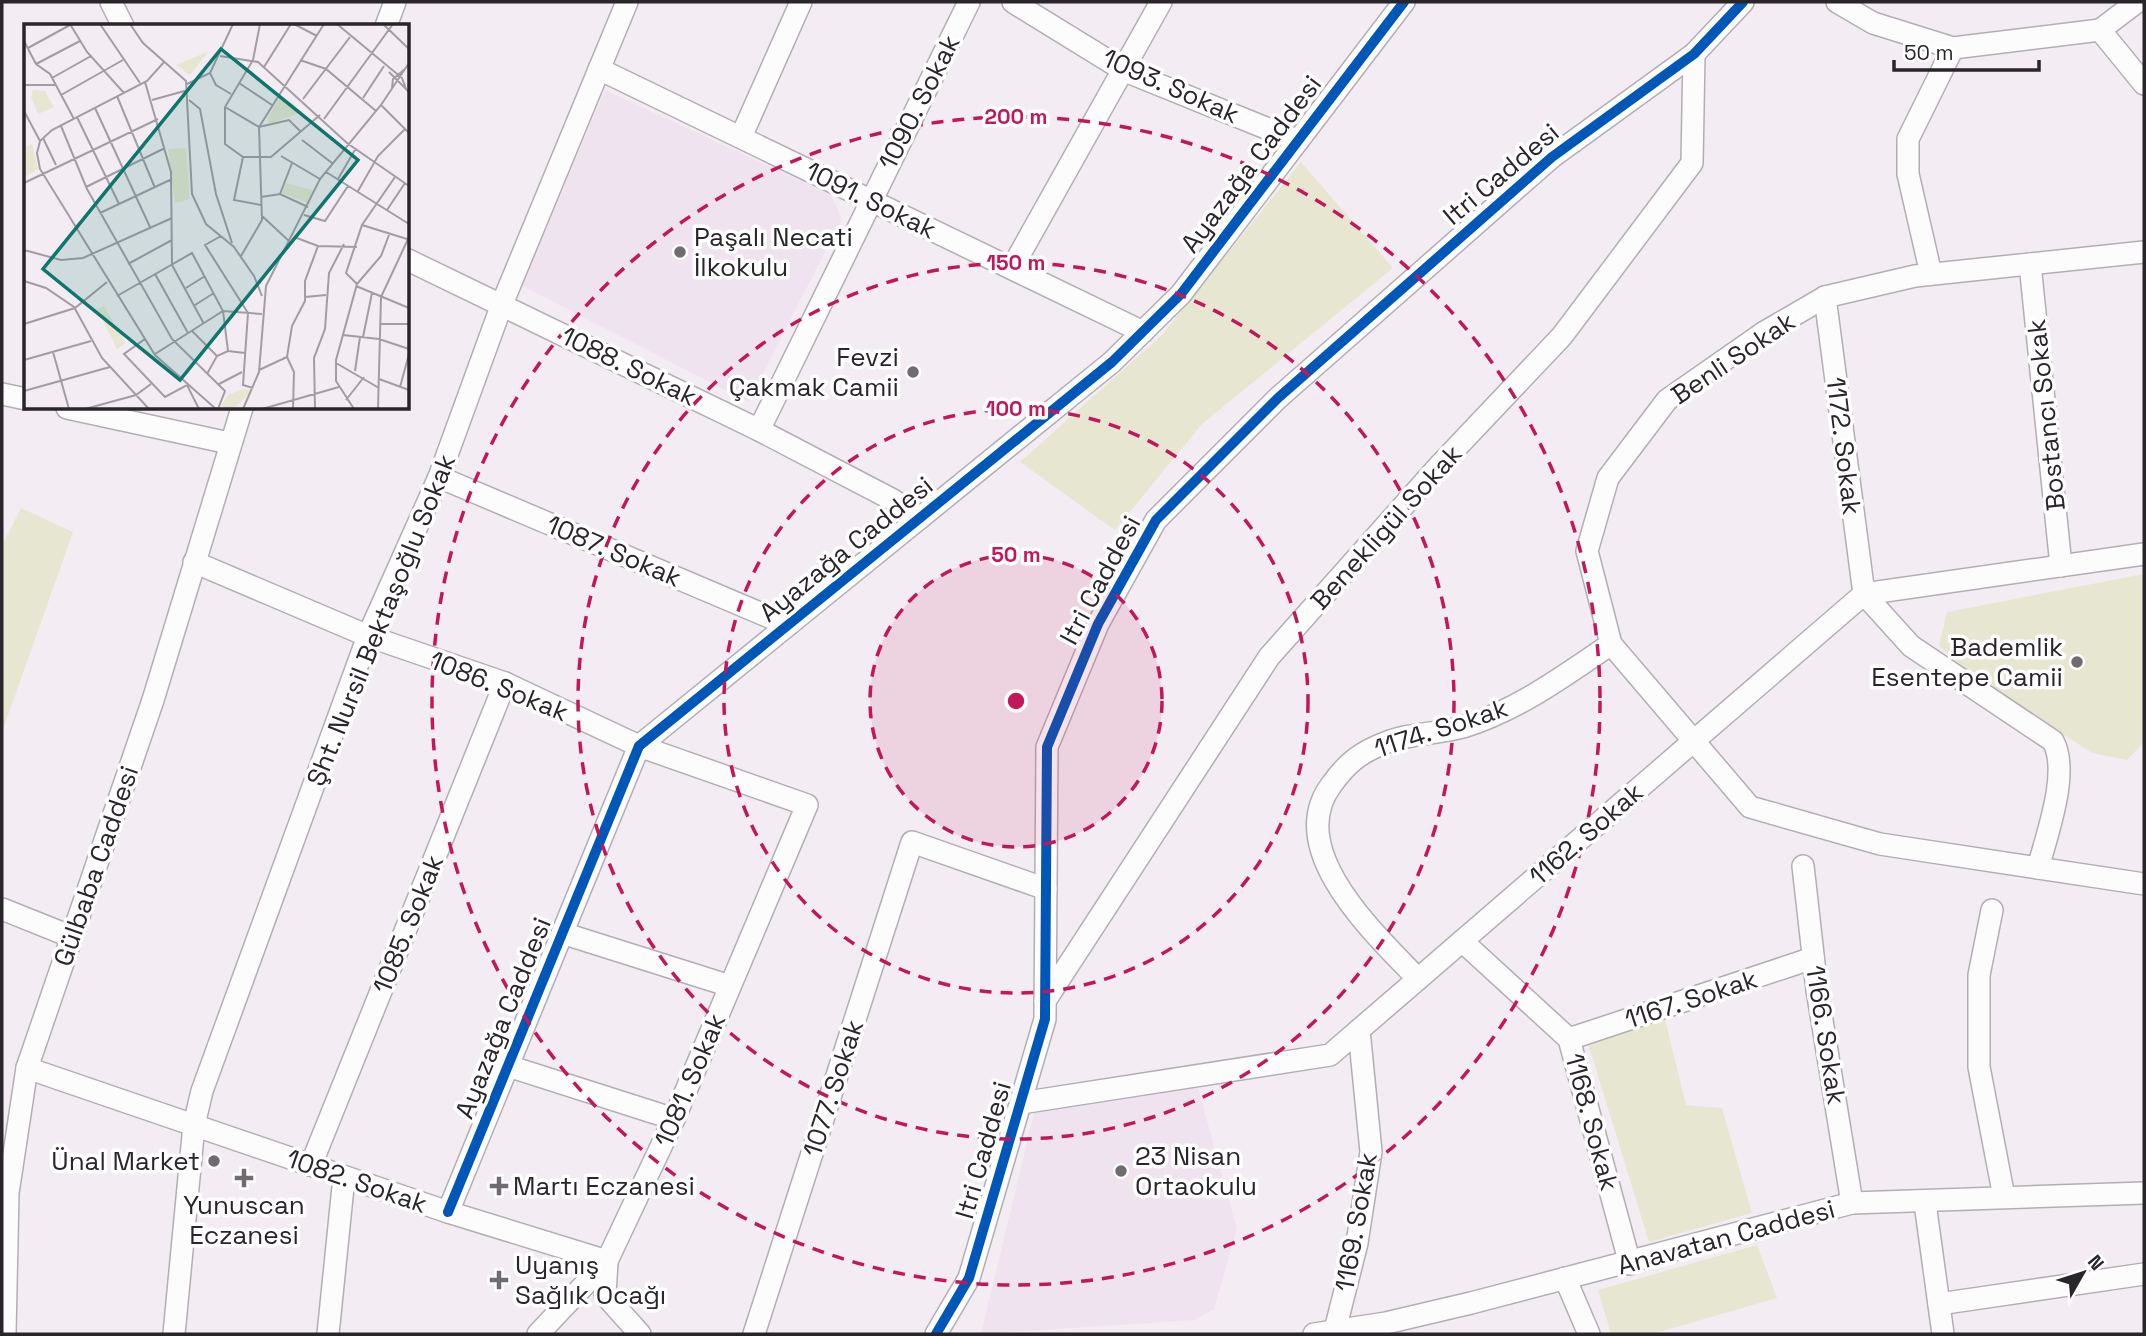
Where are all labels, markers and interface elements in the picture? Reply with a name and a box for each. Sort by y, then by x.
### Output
inset map [24,24,410,410]
scale bar [1894,28,2039,72]
street label: 1090. Sokak [871,29,967,175]
text: 50 m [1904,39,1954,66]
street label: 1093. Sokak [1097,41,1245,131]
street label: Ayazağa Caddesi [1173,68,1329,260]
text: 200 m [985,103,1047,130]
street label: Itri Caddesi [1436,116,1566,232]
street label: 1091. Sokak [800,154,942,246]
place label: Paşalı Necati İlkokulu [694,220,853,284]
marker: Paşalı Necati İlkokulu [672,244,688,260]
text: 150 m [987,249,1045,276]
street label: Benli Sokak [1664,304,1802,412]
street label: Bostancı Sokak [2019,317,2073,513]
street label: 1088. Sokak [556,319,703,413]
place label: Fevzi Çakmak Camii [729,340,899,404]
marker: Fevzi Çakmak Camii [905,364,921,380]
street label: 1172. Sokak [1819,375,1869,517]
text: 100 m [986,395,1046,422]
street label: Benekligül Sokak [1303,437,1469,617]
street label: Şht. Nursil Bektaşoğlu Sokak [299,449,463,791]
street label: Ayazağa Caddesi [752,468,940,630]
street label: 1087. Sokak [541,507,687,595]
street label: Itri Caddesi [1052,510,1148,650]
text: 50 m [991,541,1041,568]
place label: Bademlik Esentepe Camii [1871,630,2063,694]
street label: 1086. Sokak [425,643,573,729]
marker: Bademlik Esentepe Camii [2069,654,2085,670]
centre of rings [1004,689,1028,713]
street label: 1174. Sokak [1370,690,1512,766]
street label: Gülbaba Caddesi [46,761,146,971]
street label: 1162. Sokak [1522,775,1650,893]
street label: 1085. Sokak [365,850,451,998]
street label: Ayazağa Caddesi [447,912,559,1124]
street label: 1167. Sokak [1620,962,1762,1036]
street label: 1166. Sokak [1798,963,1854,1107]
street label: 1081. Sokak [647,1008,733,1152]
street label: 1077. Sokak [795,1015,871,1161]
street label: 1168. Sokak [1557,1050,1627,1194]
street label: Itri Caddesi [947,1077,1019,1223]
place label: 23 Nisan Ortaokulu [1135,1139,1257,1203]
street label: 1082. Sokak [282,1141,432,1221]
place label: Ünal Market [51,1144,200,1178]
street label: 1169. Sokak [1327,1150,1385,1294]
marker: Ünal Market [206,1153,222,1169]
marker: 23 Nisan Ortaokulu [1113,1163,1129,1179]
place label: Martı Eczanesi [513,1169,695,1203]
marker: Yunuscan Eczanesi [236,1170,252,1186]
marker: Martı Eczanesi [491,1178,507,1194]
place label: Yunuscan Eczanesi [183,1188,305,1252]
street label: Anavatan Caddesi [1613,1192,1839,1282]
north arrow [2048,1238,2118,1308]
place label: Uyanış Sağlık Ocağı [515,1248,666,1312]
text: N [2082,1250,2110,1275]
marker: Uyanış Sağlık Ocağı [489,1270,509,1290]

